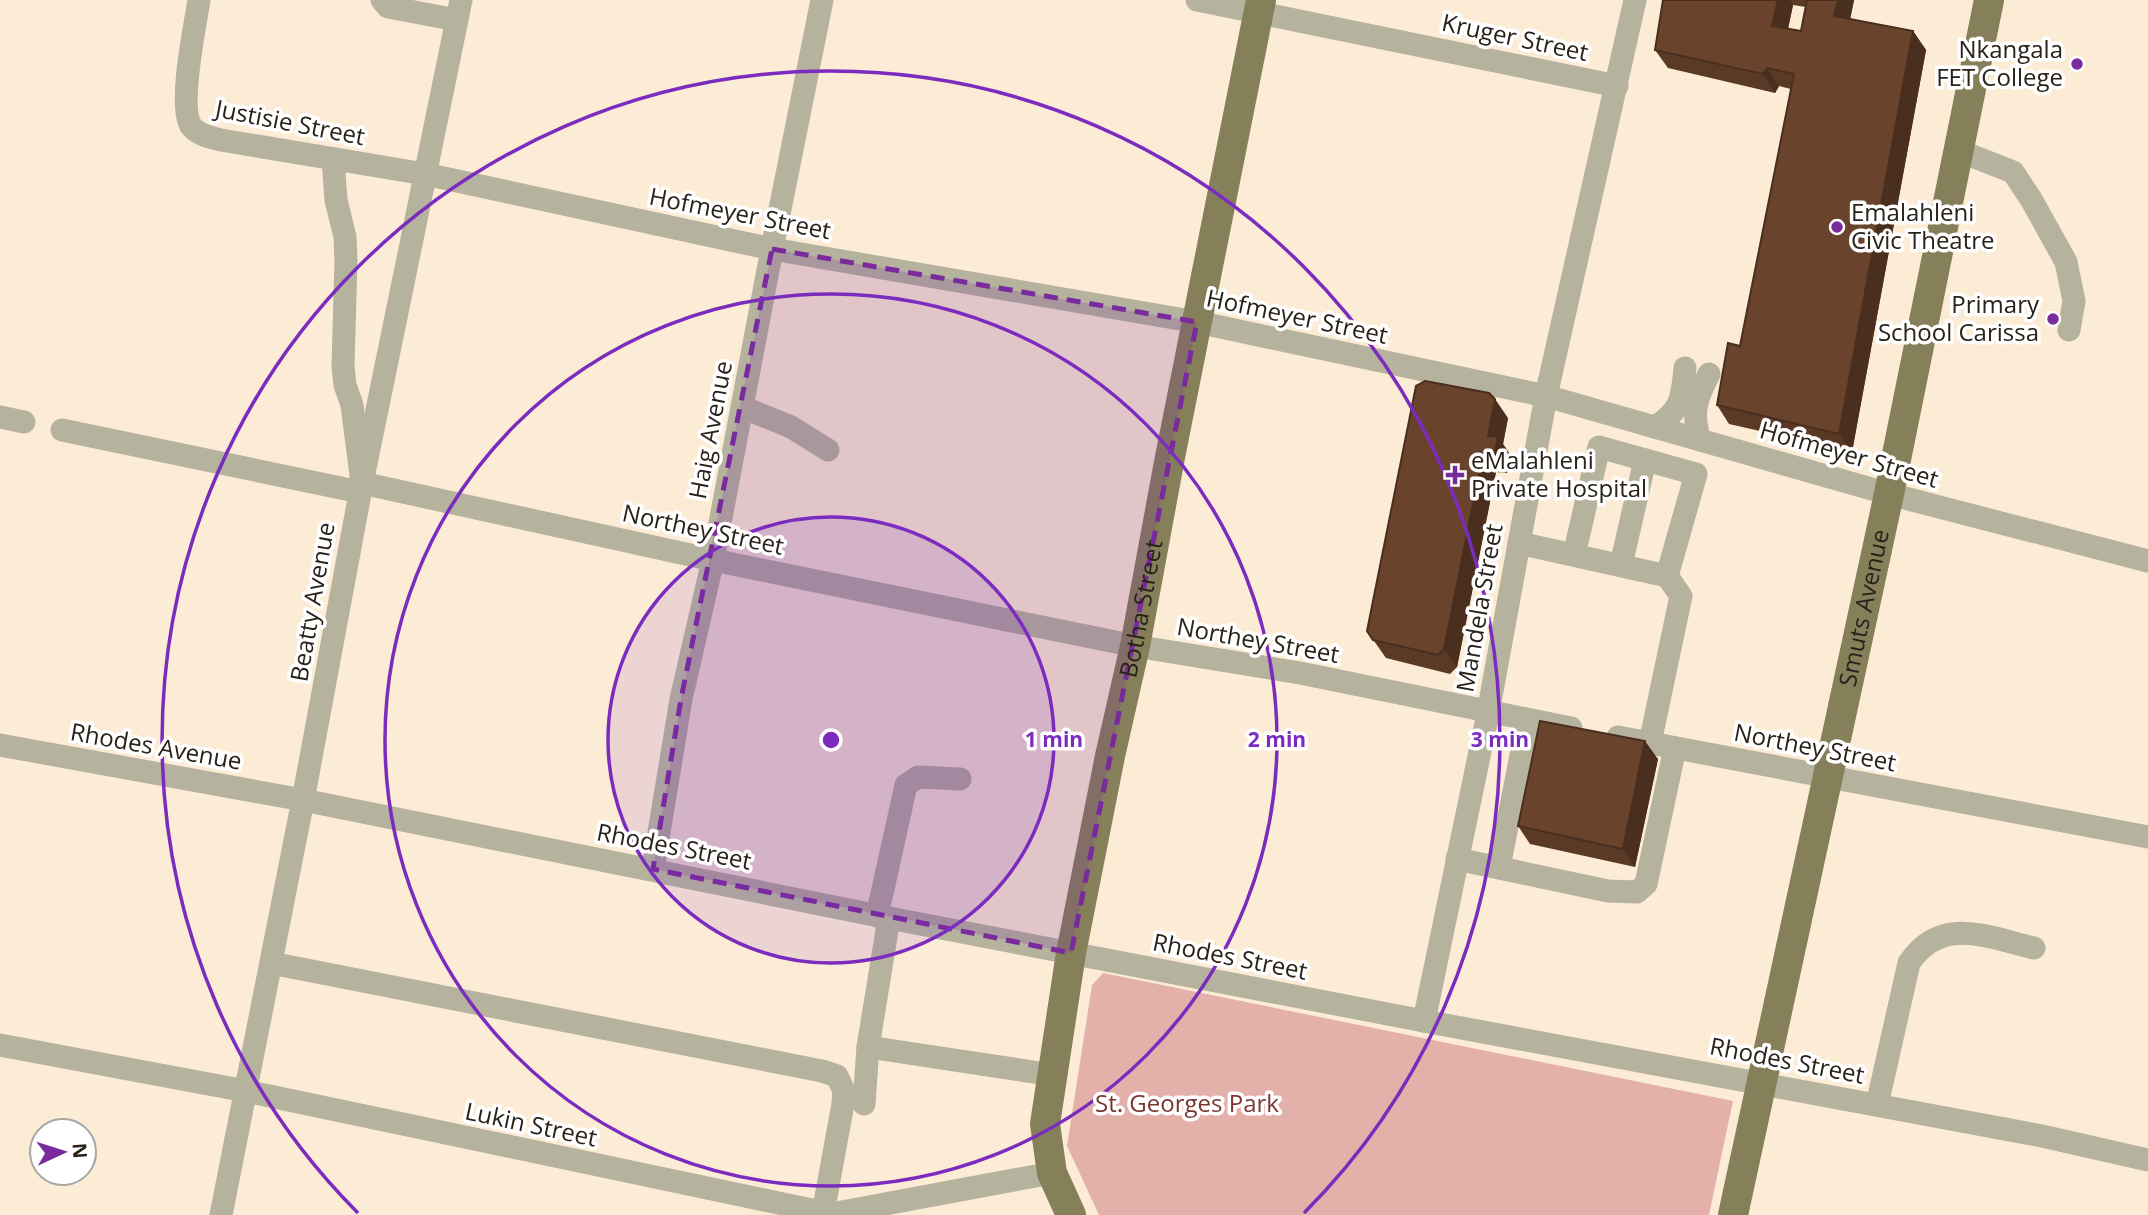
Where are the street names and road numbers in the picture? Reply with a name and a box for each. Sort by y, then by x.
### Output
street label: Kruger Street [1439,5,1592,68]
street label: Justisie Street [211,90,368,152]
street label: Hofmeyer Street [647,179,834,246]
street label: Hofmeyer Street [1204,280,1391,351]
street label: Haig Avenue [680,358,739,502]
street label: Hofmeyer Street [1756,412,1943,495]
street label: Northey Street [619,495,787,562]
street label: Beatty Avenue [281,519,342,684]
street label: Mandela Street [1447,521,1510,695]
street label: Smuts Avenue [1830,526,1896,689]
street label: Botha Street [1110,537,1169,681]
street label: Northey Street [1174,609,1342,670]
street label: Rhodes Avenue [68,714,244,777]
street label: Northey Street [1731,715,1899,778]
street label: Rhodes Street [594,814,754,877]
street label: Rhodes Street [1150,924,1310,987]
street label: Rhodes Street [1707,1028,1867,1091]
street label: Lukin Street [462,1093,600,1154]

